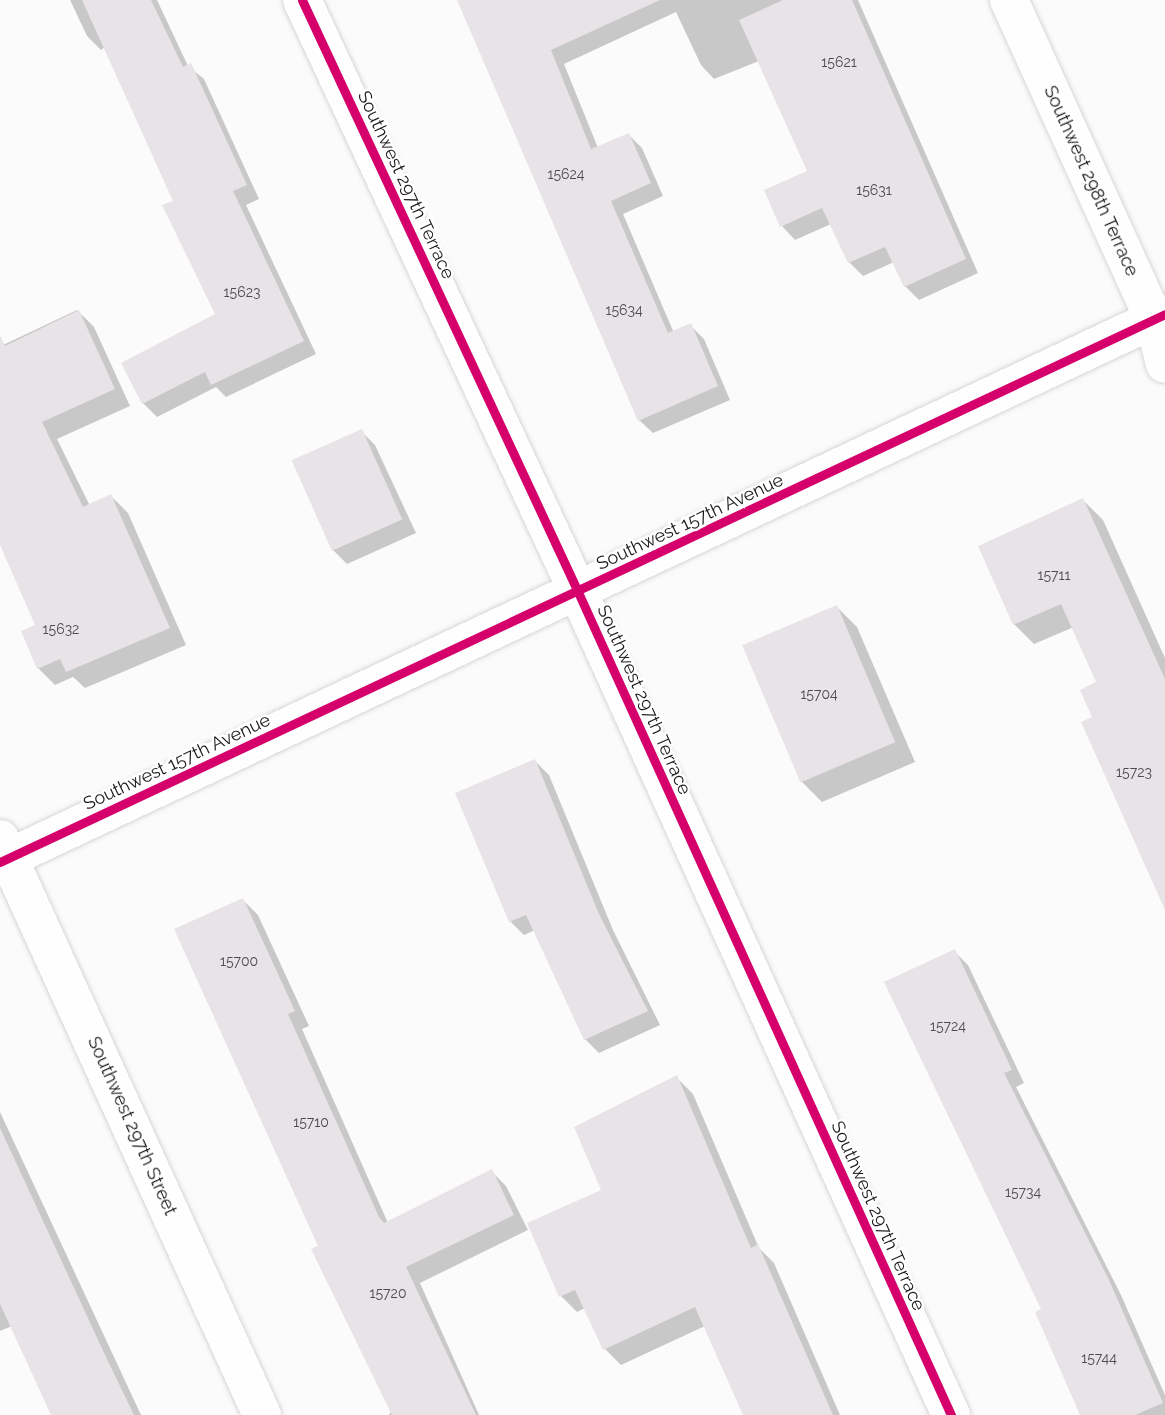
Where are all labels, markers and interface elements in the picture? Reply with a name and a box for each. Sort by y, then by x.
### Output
house number: 15621 [821,54,857,70]
street label: Southwest 298th Terrace [1039,82,1143,280]
street label: Southwest 297th Terrace [353,87,459,283]
house number: 15624 [547,166,585,182]
house number: 15631 [856,182,892,198]
house number: 15623 [224,284,260,300]
house number: 15634 [605,302,643,318]
street label: Southwest 157th Avenue [593,469,787,575]
house number: 15711 [1037,567,1071,583]
street label: Southwest 297th Terrace [592,602,696,798]
house number: 15632 [43,621,79,637]
house number: 15704 [800,686,838,702]
street label: Southwest 157th Avenue [80,709,274,815]
house number: 15723 [1116,764,1152,780]
house number: 15700 [220,953,258,969]
house number: 15724 [930,1018,966,1034]
street label: Southwest 297th Street [83,1033,181,1219]
house number: 15710 [293,1114,329,1130]
street label: Southwest 297th Terrace [826,1118,930,1314]
house number: 15734 [1005,1184,1041,1200]
house number: 15720 [370,1285,406,1301]
house number: 15744 [1081,1350,1117,1366]

